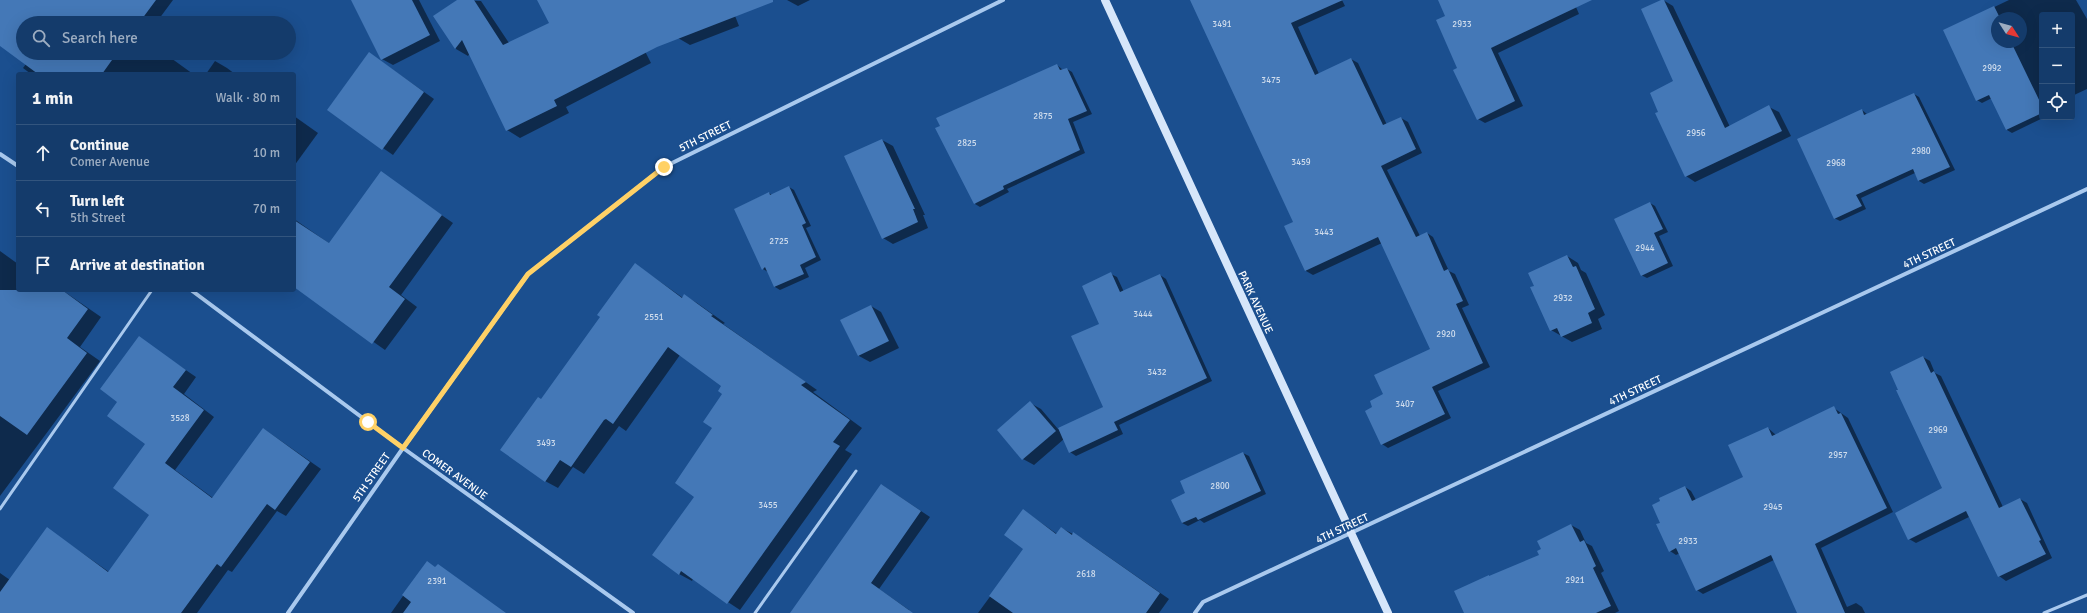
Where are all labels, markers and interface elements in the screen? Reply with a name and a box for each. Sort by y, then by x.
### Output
north arrow [1991,12,2027,48]
map controls [2039,12,2075,120]
button: + [2039,12,2075,48]
search box [16,16,296,60]
house number: 3491 [1212,19,1232,30]
house number: 2933 [1452,19,1472,30]
icon: search [30,27,52,49]
text: Search here [62,29,138,47]
button: − [2039,48,2075,84]
house number: 2992 [1982,63,2002,74]
house number: 3475 [1261,75,1281,86]
button: locate [2039,84,2075,120]
text: 1 min [32,88,73,109]
text: Walk · 80 m [216,90,280,106]
house number: 2875 [1033,111,1053,122]
street label: 5TH STREET [677,118,734,155]
house number: 2956 [1686,128,1706,139]
text: Continue [70,136,129,154]
house number: 2825 [957,138,977,149]
icon: ahead [32,142,54,164]
text: 10 m [253,145,280,161]
house number: 2980 [1911,146,1931,157]
text: Comer Avenue [70,154,150,170]
house number: 3459 [1291,157,1311,168]
route end [655,158,673,176]
house number: 2968 [1826,158,1846,169]
text: Turn left [70,192,124,210]
icon: left [32,198,54,220]
text: 70 m [253,201,280,217]
text: 5th Street [70,210,125,226]
house number: 3443 [1314,227,1334,238]
street label: 4TH STREET [1901,235,1958,271]
house number: 2725 [769,236,789,247]
house number: 2944 [1635,243,1655,254]
icon: arrive [32,254,54,276]
text: Arrive at destination [70,256,205,274]
street label: PARK AVENUE [1235,269,1276,336]
house number: 2932 [1553,293,1573,304]
house number: 3444 [1133,309,1153,320]
house number: 2551 [644,312,664,323]
house number: 2920 [1436,329,1456,340]
house number: 3432 [1147,367,1167,378]
street label: 4TH STREET [1607,372,1664,408]
house number: 3407 [1395,399,1415,410]
house number: 3528 [170,413,190,424]
route start [359,413,377,431]
house number: 2969 [1928,425,1948,436]
house number: 3493 [536,438,556,449]
street label: COMER AVENUE [419,446,490,503]
street label: 5TH STREET [350,450,393,504]
house number: 2957 [1828,450,1848,461]
house number: 2800 [1210,481,1230,492]
house number: 3455 [758,500,778,511]
house number: 2945 [1763,502,1783,513]
street label: 4TH STREET [1314,510,1371,546]
house number: 2933 [1678,536,1698,547]
house number: 2618 [1076,569,1096,580]
house number: 2921 [1565,575,1585,586]
house number: 2391 [427,576,447,587]

